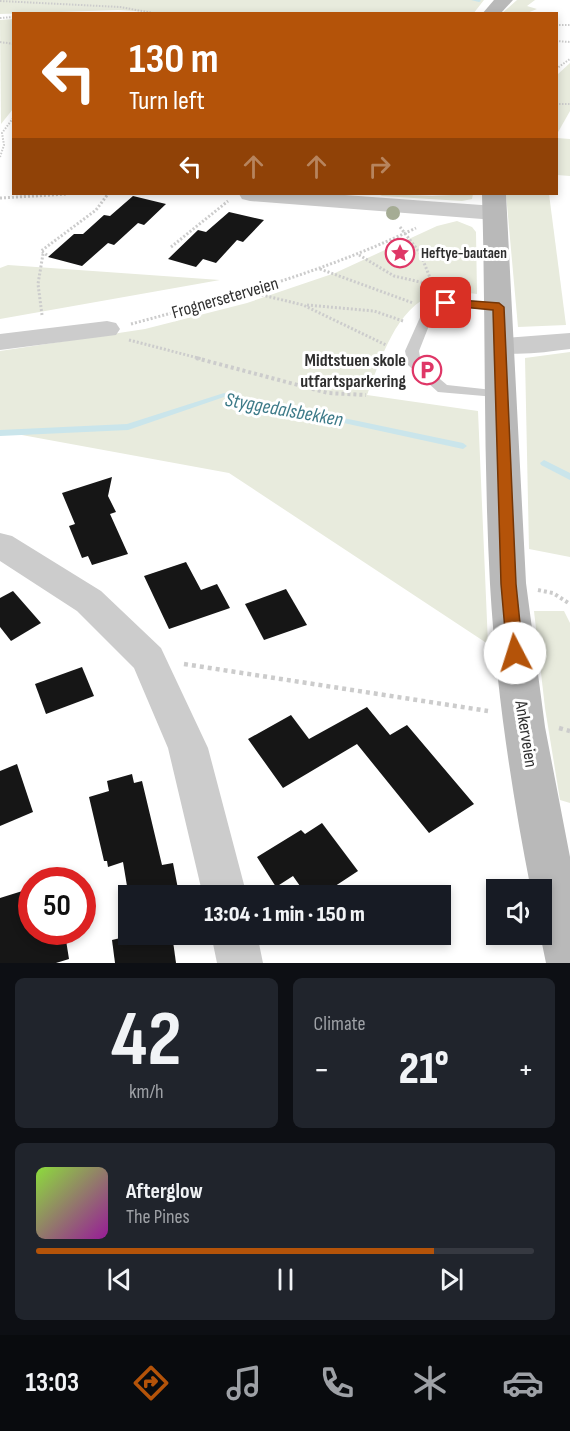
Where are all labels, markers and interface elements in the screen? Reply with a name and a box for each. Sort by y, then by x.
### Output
text: 130 m [129,34,219,85]
icon: left [30,36,108,114]
text: Turn left [129,85,205,117]
icon: left [174,150,207,183]
icon: ahead [237,150,270,183]
icon: ahead [300,150,333,183]
icon: right [363,150,396,183]
place icon: Heftye-bautaen [384,237,416,269]
place label: Heftye-bautaen [421,244,507,263]
street label: Frognerseterveien [169,273,281,323]
pin [420,277,471,328]
icon: arrive [429,286,462,319]
place label: Midtstuen skole utfartsparkering [300,350,406,392]
parking icon: Midtstuen skole utfartsparkering [411,354,443,386]
water label: Styggedalsbekken [223,388,345,432]
position arrow [483,621,547,685]
street label: Ankerveien [510,698,542,769]
speed limit sign: 50 [18,867,96,945]
map controls [486,879,552,945]
button: sound [486,879,552,945]
text: 13:04 · 1 min · 150 m [204,901,365,928]
text: 42 [111,994,182,1087]
text: Climate [314,1012,366,1036]
text: 21° [399,1042,449,1097]
text: − [314,1050,330,1090]
text: + [518,1050,534,1090]
text: km/h [129,1080,164,1104]
text: Afterglow [126,1178,203,1205]
text: The Pines [126,1205,190,1229]
icon: previous [103,1263,136,1296]
icon: pause [269,1263,302,1296]
icon: next [435,1263,468,1296]
icon: directions [130,1362,172,1404]
icon: music [223,1362,265,1404]
icon: phone [316,1362,358,1404]
icon: climate [409,1362,451,1404]
icon: car [502,1362,544,1404]
text: 13:03 [26,1367,79,1399]

